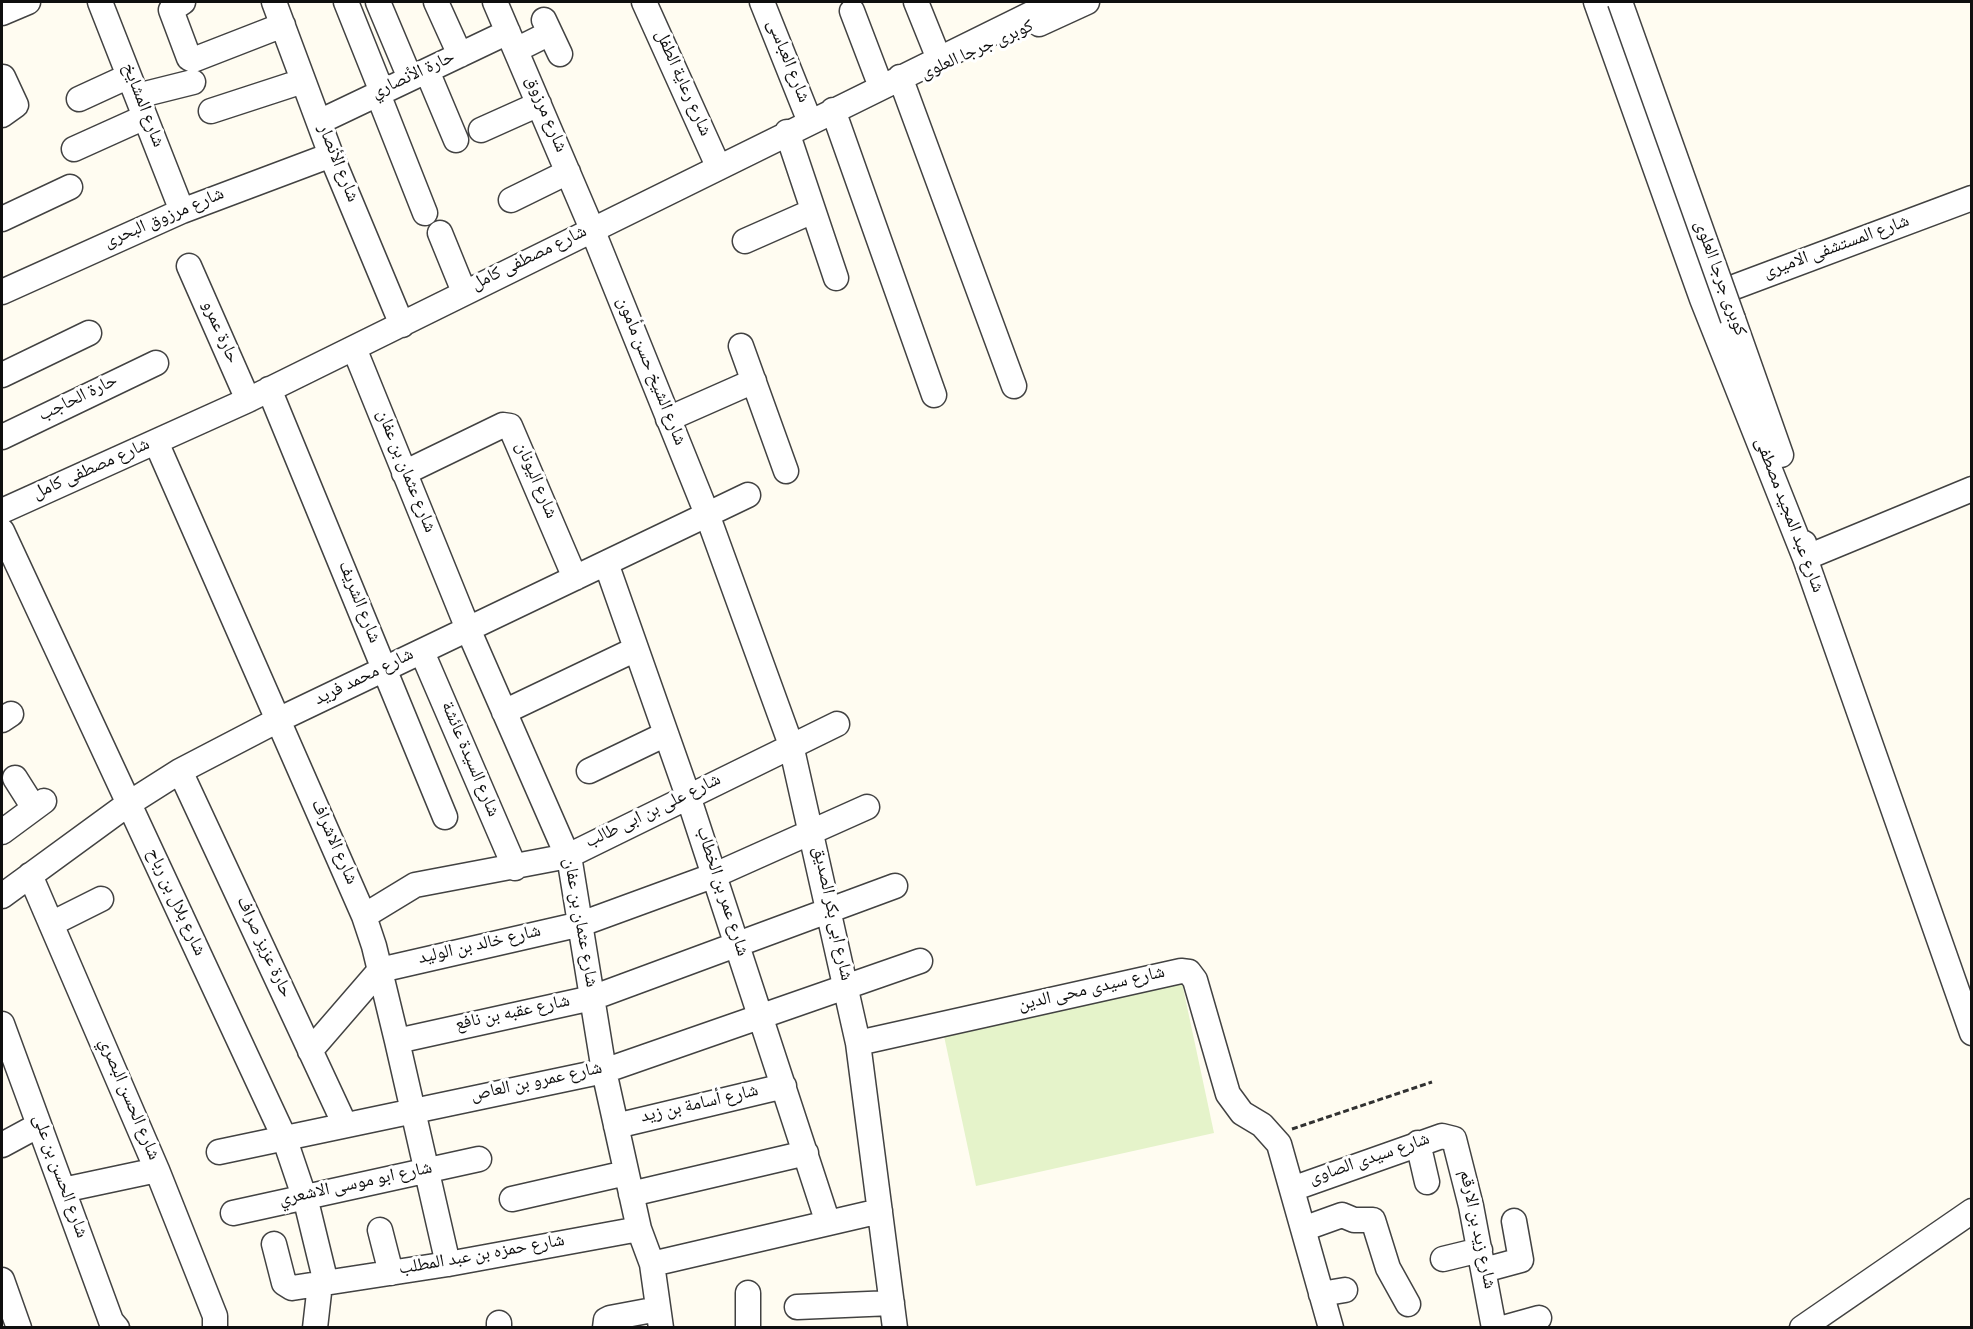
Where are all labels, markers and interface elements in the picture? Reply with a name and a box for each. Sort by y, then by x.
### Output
street label: شارع العباسى [760,17,812,107]
street label: كوبرى جرجا العلوى [918,17,1038,87]
street label: شارع رعاية الطفل [648,27,714,141]
street label: حارة الأنصاري [369,48,459,106]
street label: شارع المشايخ [115,61,167,151]
street label: شارع مرزوق [518,74,570,156]
street label: شارع الأنصار [311,122,361,206]
street label: شارع مرزوق البحرى [102,185,228,255]
street label: شارع المستشفى الاميرى [1761,213,1913,285]
street label: كوبرى جرجا العلوى [1687,218,1749,340]
street label: شارع مصطفى كامل [469,223,591,297]
street label: شارع الشيخ حسن مأمون [609,294,689,450]
street label: حارة عمرو [195,298,241,368]
street label: حارة الحاجب [36,372,122,428]
street label: شارع عثمان بن عفان [369,407,439,537]
street label: شارع عبد المجيد مصطفى [1747,435,1827,597]
street label: شارع مصطفى كامل [30,436,154,506]
street label: شارع اليونان [508,439,560,523]
street label: شارع الشريف [331,559,383,647]
street label: شارع محمد فريد [312,646,418,712]
street label: شارع السيدة عائشة [434,699,502,821]
street label: شارع على بن ابى طالب [583,771,725,855]
street label: شارع الاشراف [304,797,360,889]
street label: شارع عمر بن الخطاب [689,824,751,960]
street label: شارع ابى بكر الصديق [805,845,855,983]
street label: شارع بلال بن رباح [140,846,208,960]
street label: شارع عثمان بن عفان [556,857,600,989]
street label: حارة عزيز صراف [229,894,295,1002]
street label: شارع خالد بن الوليد [417,922,543,972]
street label: شارع سيدى محى الدين [1016,964,1168,1018]
street label: شارع عقبه بن نافع [454,992,572,1038]
street label: شارع الحسن البصري [92,1036,162,1164]
street label: شارع عمرو بن العاص [469,1060,605,1108]
street label: شارع أسامة بن زيد [639,1082,761,1130]
street label: شارع الحسن بن على [26,1112,90,1242]
street label: شارع سيدى الصاوى [1307,1130,1433,1192]
street label: شارع ابو موسى الاشعري [277,1159,435,1213]
street label: شارع زيد بن الارقم [1452,1169,1498,1291]
street label: شارع حمزه بن عبد المطلب [397,1232,567,1282]

